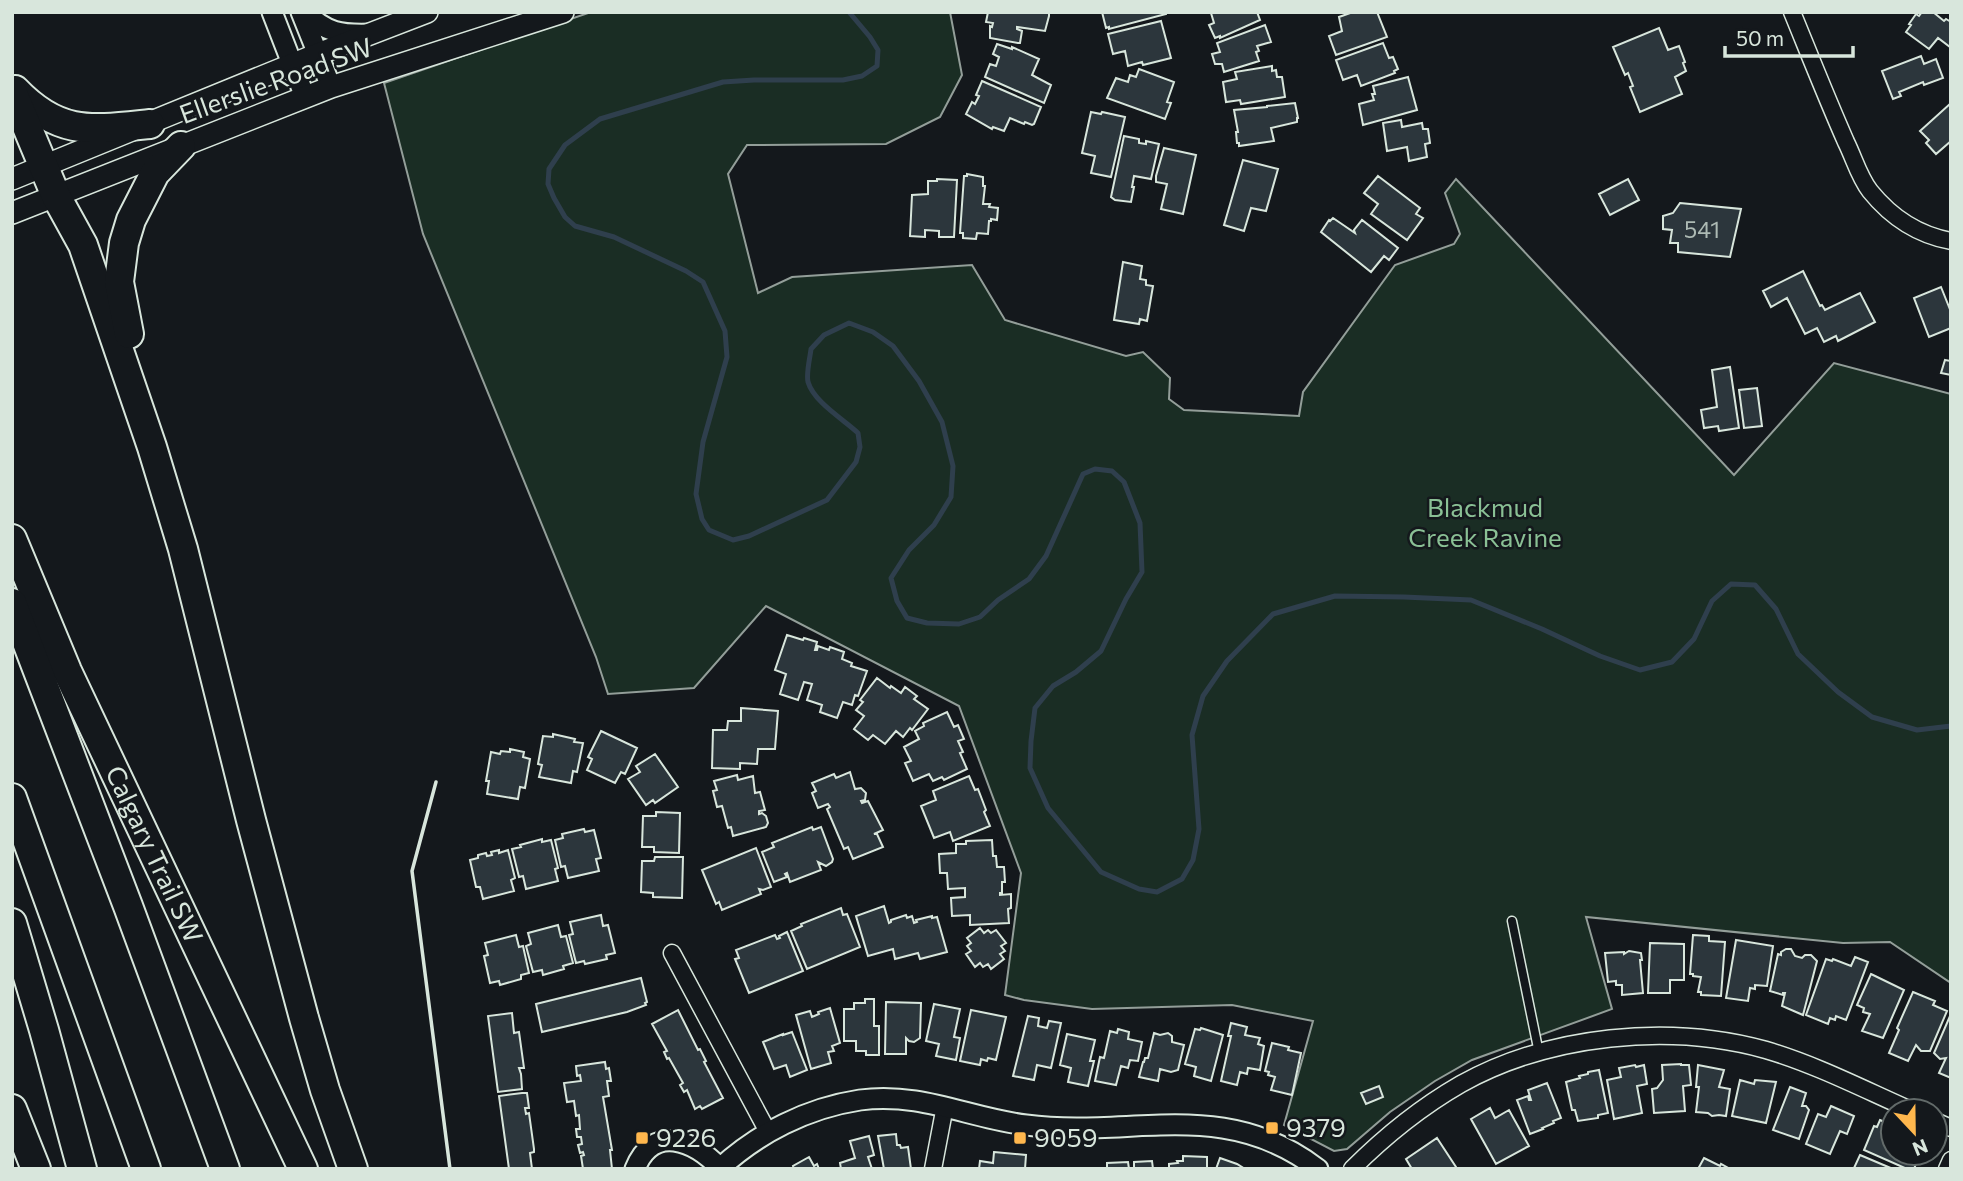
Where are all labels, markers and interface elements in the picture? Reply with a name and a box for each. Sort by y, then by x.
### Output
scale bar [1725,14,1853,58]
text: 50 m [1736,25,1784,50]
street label: Ellerslie Road SW [175,30,376,129]
house number: 541 [1684,215,1720,243]
park label: Blackmud Creek Ravine [1408,491,1562,552]
street label: Calgary Trail SW [100,760,210,947]
north arrow [1879,1097,1949,1167]
place label: 9379 [1286,1111,1346,1142]
marker: 9379 [1264,1120,1280,1136]
place label: 9226 [656,1121,716,1152]
place label: 9059 [1034,1121,1097,1152]
marker: 9226 [634,1130,650,1146]
marker: 9059 [1012,1130,1028,1146]
text: N [1910,1135,1931,1162]

